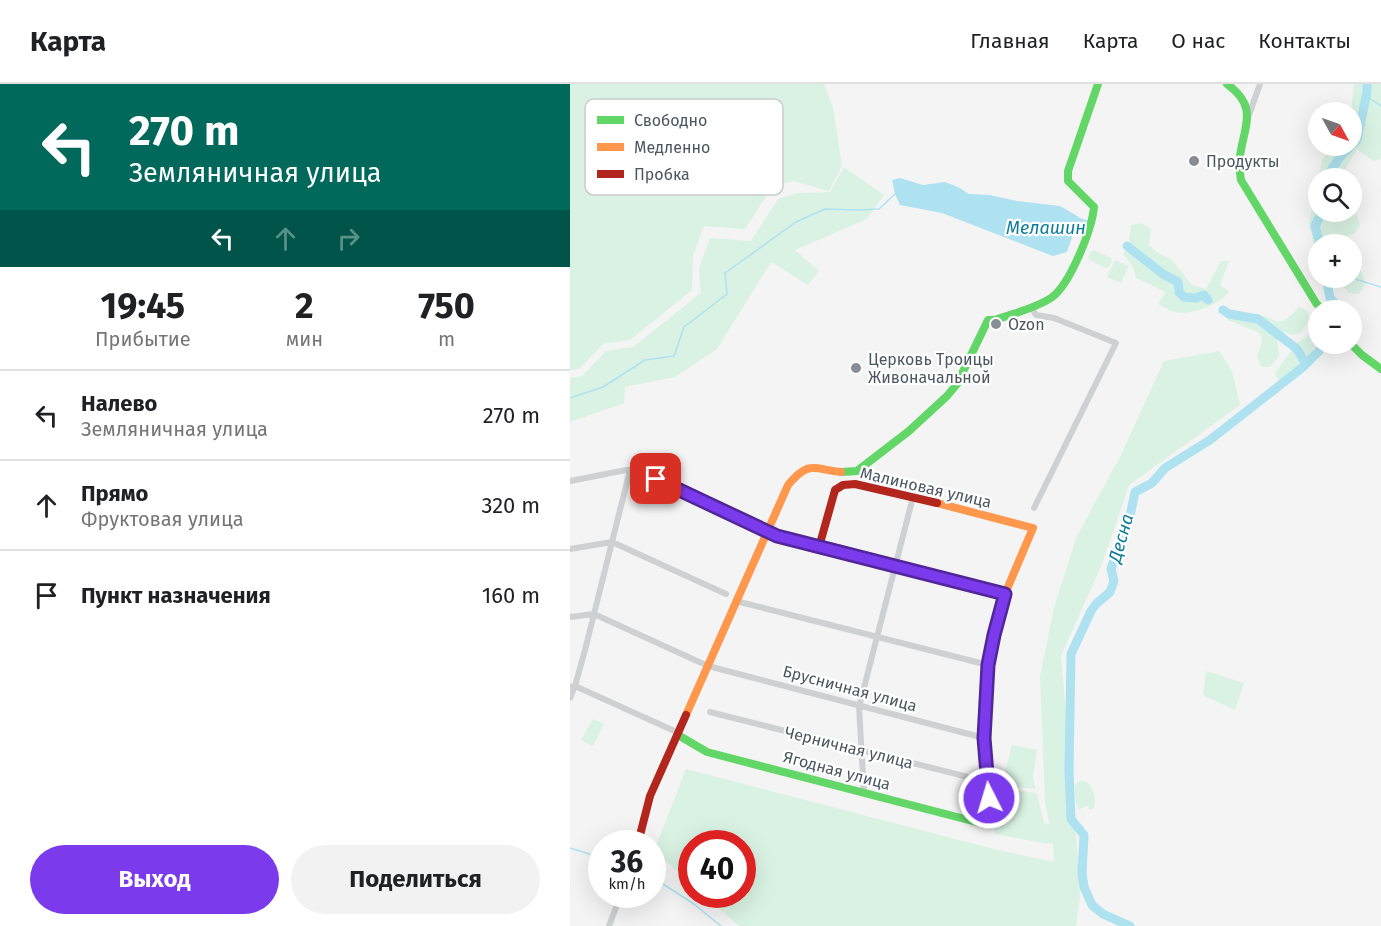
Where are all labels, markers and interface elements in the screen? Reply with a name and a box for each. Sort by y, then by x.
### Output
text: Карта [30,25,106,58]
text: Главная [970,28,1050,54]
text: Карта [1083,28,1138,54]
text: О нас [1171,28,1225,54]
text: Контакты [1258,28,1351,54]
legend [585,99,783,195]
north arrow [1308,102,1362,156]
map controls [1308,102,1362,354]
text: 270 m [129,106,240,156]
icon: left [30,108,108,186]
text: Свободно [634,111,707,130]
text: Медленно [634,138,710,157]
place label: Продукты [1206,152,1280,171]
marker: Продукты [1187,154,1201,168]
text: Земляничная улица [129,157,381,189]
text: Пробка [634,165,690,184]
button: search [1308,168,1362,222]
water label: Мелашин [1006,217,1086,239]
icon: left [206,222,239,255]
icon: ahead [269,222,302,255]
icon: right [332,222,365,255]
button: + [1308,234,1362,288]
text: 19:45 [101,284,185,328]
text: 2 [295,284,314,328]
text: 750 [418,284,475,328]
button: − [1308,300,1362,354]
place label: Ozon [1008,315,1045,334]
marker: Ozon [989,317,1003,331]
text: Прибытие [95,327,191,351]
text: мин [286,327,323,351]
text: m [438,327,455,351]
place label: Церковь Троицы Живоначальной [868,350,994,387]
marker: Церковь Троицы Живоначальной [849,361,863,375]
text: Налево [81,390,157,417]
icon: left [30,399,63,432]
text: 270 m [483,402,540,429]
text: Земляничная улица [81,417,268,441]
pin [630,453,681,504]
icon: arrive [639,462,672,495]
street label: Малиновая улица [858,463,993,512]
text: Прямо [81,480,148,507]
icon: ahead [30,489,63,522]
text: 320 m [481,492,540,519]
text: Фруктовая улица [81,507,244,531]
water label: Десна [1103,511,1138,567]
icon: arrive [30,579,63,612]
text: Пункт назначения [81,582,271,609]
text: 160 m [482,582,540,609]
street label: Брусничная улица [781,661,919,716]
street label: Черничная улица [783,722,915,773]
street label: Ягодная улица [781,747,893,794]
position arrow [957,766,1021,830]
speed limit sign: 40 [678,830,756,908]
text: 36 [611,844,643,880]
button: Выход [30,845,279,914]
button: Поделиться [291,845,540,914]
text: km/h [608,875,646,893]

